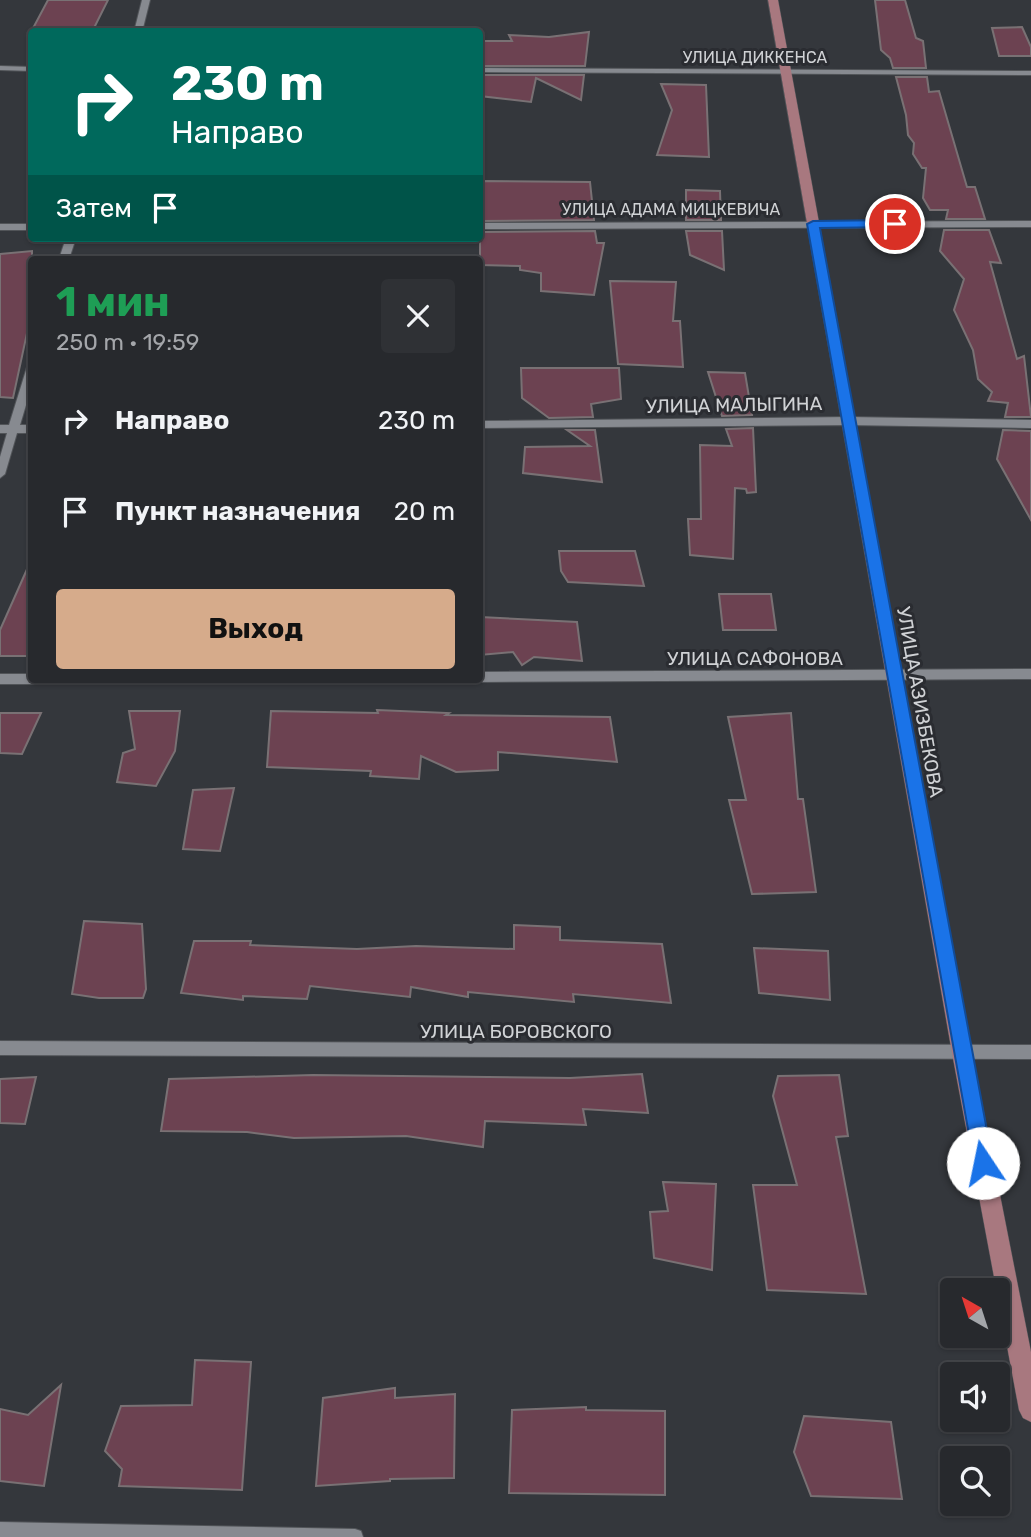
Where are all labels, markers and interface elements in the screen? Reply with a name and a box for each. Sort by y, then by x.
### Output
street label: УЛИЦА ДИККЕНСА [683,48,828,67]
text: 230 m [171,54,324,112]
icon: right [56,56,147,147]
text: Направо [171,113,304,151]
icon: arrive [146,189,184,227]
text: Затем [56,193,132,224]
pin [865,194,925,254]
street label: УЛИЦА АДАМА МИЦКЕВИЧА [562,200,781,219]
icon: arrive [876,205,914,243]
text: 1 мин [56,277,170,327]
button: close [381,279,455,353]
text: 250 m · 19:59 [56,328,199,356]
street label: УЛИЦА МАЛЫГИНА [646,392,823,418]
icon: right [56,402,94,440]
text: Направо [115,405,229,436]
text: 230 m [378,405,455,436]
icon: arrive [56,493,94,531]
text: Пункт назначения [115,496,360,527]
text: 20 m [394,496,455,527]
button: Выход [56,589,455,669]
street label: УЛИЦА АЗИЗБЕКОВА [892,605,948,799]
street label: УЛИЦА САФОНОВА [667,647,843,670]
street label: УЛИЦА БОРОВСКОГО [420,1020,612,1043]
position arrow [946,1126,1020,1200]
north arrow [940,1278,1010,1348]
map controls [940,1278,1010,1516]
button: sound [940,1362,1010,1432]
button: search [940,1446,1010,1516]

